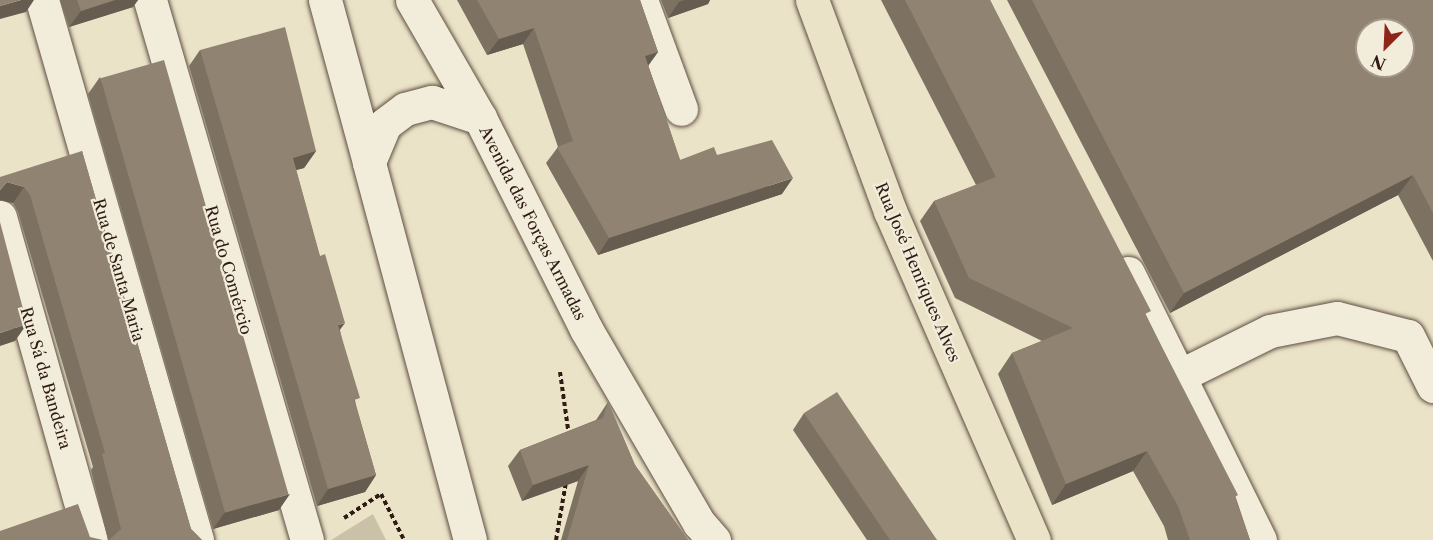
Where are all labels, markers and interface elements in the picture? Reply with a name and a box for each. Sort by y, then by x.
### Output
north arrow [1355,18,1415,78]
text: N [1368,51,1389,75]
street label: Avenida das Forças Armadas [475,122,591,324]
street label: Rua José Henriques Alves [871,179,965,365]
street label: Rua de Santa Maria [89,196,149,344]
street label: Rua do Comércio [201,203,257,337]
street label: Rua Sá da Bandeira [16,305,76,451]

